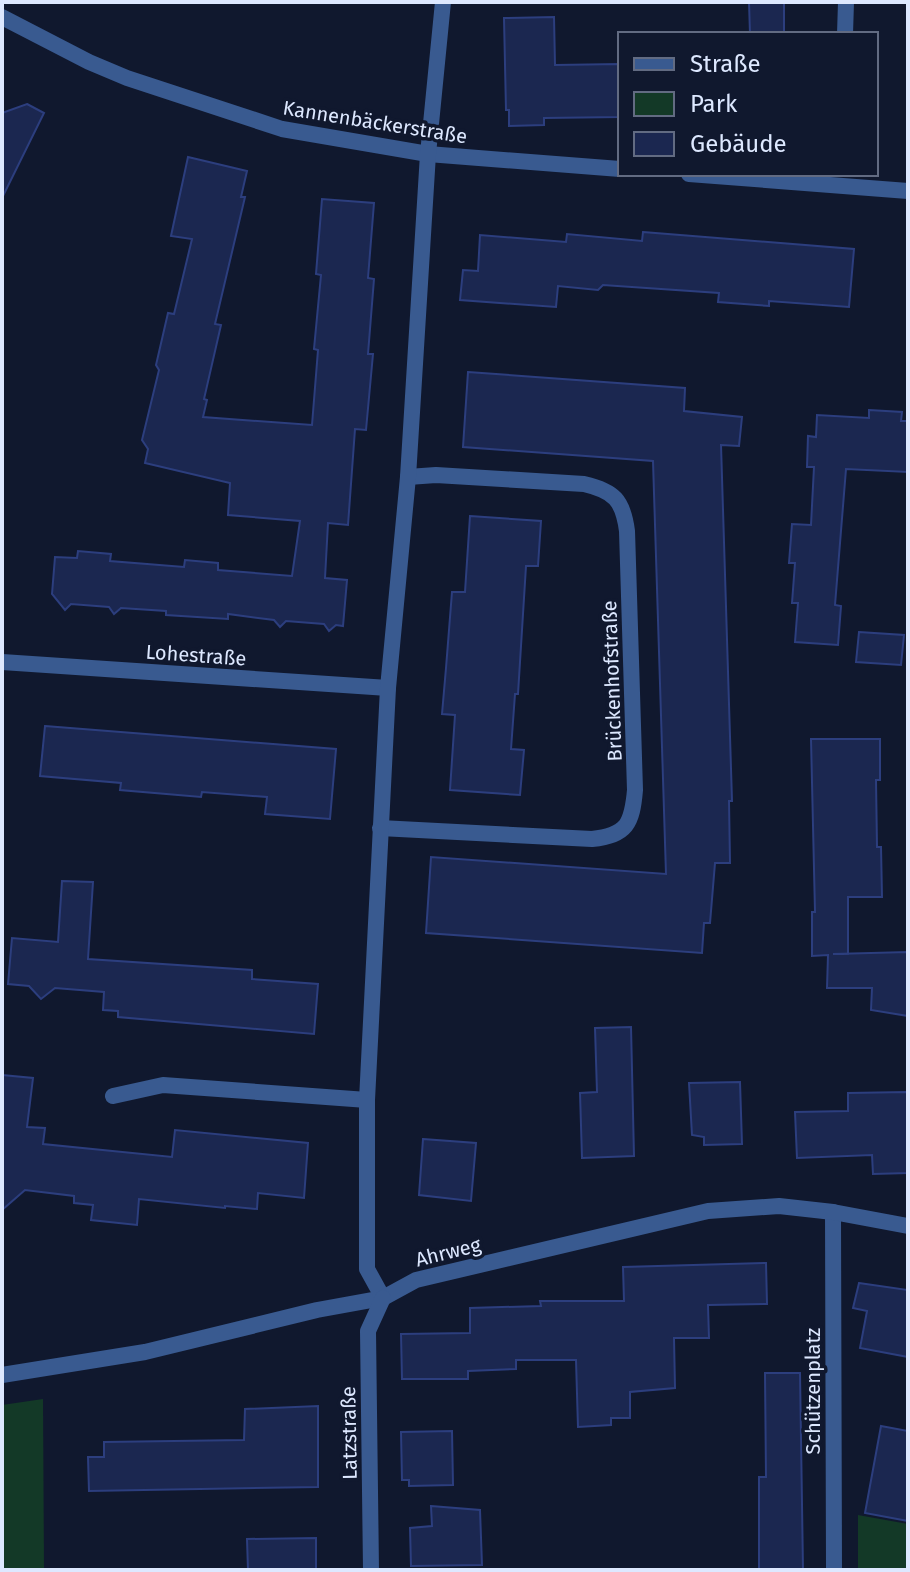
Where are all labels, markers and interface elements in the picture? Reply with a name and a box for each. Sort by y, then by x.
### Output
legend [618,32,878,176]
text: Straße [690,50,761,78]
text: Park [690,90,738,118]
street label: Kannenbäckerstraße [281,96,469,148]
text: Gebäude [690,130,787,158]
street label: Brückenhofstraße [597,600,627,762]
street label: Lohestraße [145,640,247,670]
street label: Ahrweg [413,1232,484,1272]
street label: Schützenplatz [801,1327,825,1454]
street label: Latzstraße [336,1386,362,1480]

